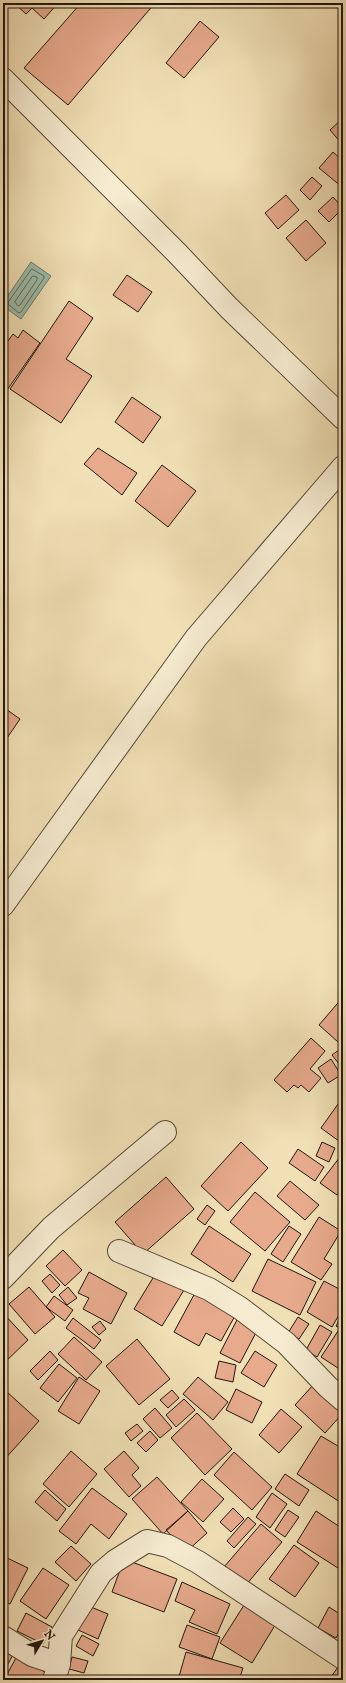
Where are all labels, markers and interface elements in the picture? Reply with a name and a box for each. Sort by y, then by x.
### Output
north arrow [22,1621,62,1661]
text: N [40,1627,58,1644]

